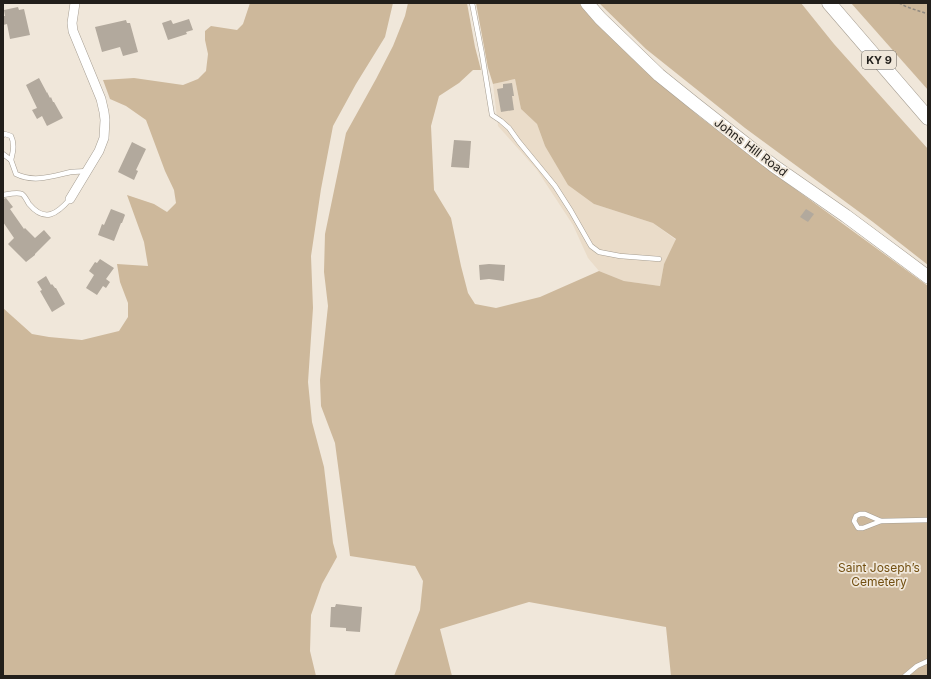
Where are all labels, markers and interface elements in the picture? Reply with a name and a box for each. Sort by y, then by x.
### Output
road number: KY 9 [862,51,896,69]
street label: Johns Hill Road [711,115,791,179]
park label: Saint Joseph’s Cemetery [838,560,920,589]

